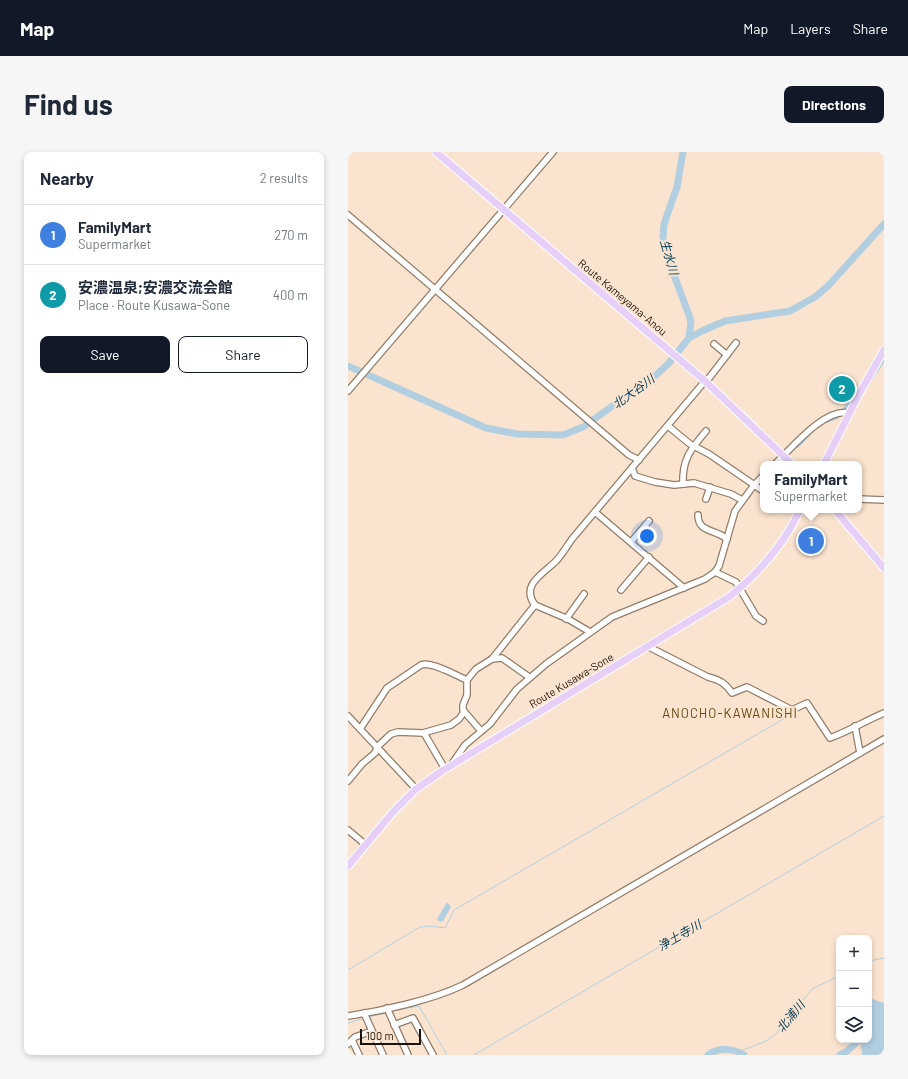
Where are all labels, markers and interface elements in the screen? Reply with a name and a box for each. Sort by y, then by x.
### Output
text: Map [20,17,54,40]
text: Map [743,20,768,37]
text: Layers [790,20,831,37]
text: Share [853,20,888,37]
button: Directions [784,86,884,123]
text: Find us [24,87,113,121]
text: Nearby [40,168,94,188]
text: 2 results [260,170,308,186]
text: FamilyMart [78,218,151,236]
text: 1 [51,227,55,243]
text: 270 m [274,227,308,243]
text: Supermarket [78,236,151,252]
water label: 生水川 [658,238,682,278]
street label: Route Kameyama-Anou [576,256,670,338]
text: 安濃温泉;安濃交流会館 [78,278,233,296]
text: 2 [49,287,57,303]
text: 400 m [273,287,308,303]
text: Place · Route Kusawa-Sone [78,297,230,313]
button: Save [40,336,170,373]
button: Share [178,336,308,373]
water label: 北大谷川 [609,370,658,411]
pin: 2 [829,374,855,404]
popup [760,461,862,513]
text: FamilyMart [774,470,848,488]
text: Supermarket [774,488,848,504]
your location [637,526,657,546]
pin: 1 [798,526,824,556]
street label: Route Kusawa-Sone [527,650,616,710]
district label: ANOCHO-KAWANISHI [662,705,798,721]
water label: 浄土寺川 [655,916,705,953]
map controls [836,935,872,1043]
button: + [836,935,872,971]
button: − [836,971,872,1007]
water label: 北浦川 [773,996,808,1034]
button: layers [836,1007,872,1043]
scale bar [360,1027,421,1046]
text: 100 m [366,1029,394,1042]

